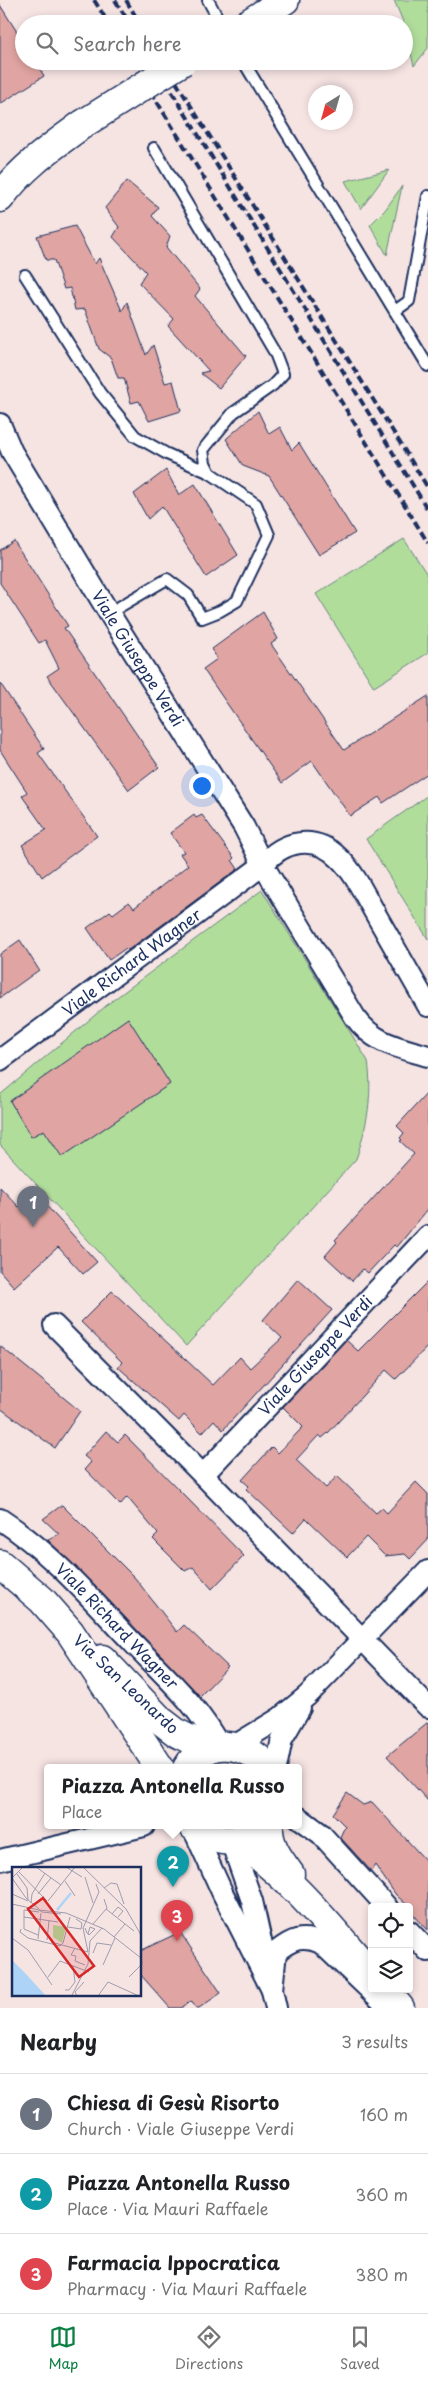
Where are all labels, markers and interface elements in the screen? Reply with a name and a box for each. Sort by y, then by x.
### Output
search box [15,15,413,70]
icon: search [33,29,61,57]
text: Search here [73,29,182,57]
north arrow [308,85,353,130]
street label: Viale Giuseppe Verdi [87,585,191,731]
your location [189,773,215,799]
street label: Viale Richard Wagner [57,902,206,1021]
pin: 1 [17,1186,49,1227]
street label: Viale Giuseppe Verdi [252,1289,377,1420]
street label: Viale Richard Wagner [51,1556,185,1694]
street label: Via San Leonardo [68,1628,185,1739]
popup [44,1764,302,1829]
text: Piazza Antonella Russo [61,1771,285,1799]
text: Place [61,1799,102,1823]
pin: 2 [157,1846,189,1887]
inset map [12,1867,141,1996]
pin: 3 [161,1900,193,1941]
map controls [368,1903,413,1993]
button: locate [368,1903,413,1948]
button: layers [368,1948,413,1993]
text: Nearby [20,2025,97,2057]
text: 3 results [341,2029,408,2053]
text: Chiesa di Gesù Risorto [67,2088,279,2116]
text: 1 [32,2102,40,2126]
text: 160 m [360,2102,408,2126]
text: Church · Viale Giuseppe Verdi [67,2116,294,2140]
text: Piazza Antonella Russo [67,2168,290,2196]
text: 2 [30,2182,42,2206]
text: 360 m [356,2182,408,2206]
text: Place · Via Mauri Raffaele [67,2196,268,2220]
text: Farmacia Ippocratica [67,2248,280,2276]
text: 3 [31,2262,41,2286]
text: 380 m [356,2262,408,2286]
text: Pharmacy · Via Mauri Raffaele [67,2276,307,2300]
tab: Map [48,2323,78,2374]
tab: Directions [175,2323,243,2374]
tab: Saved [340,2323,380,2374]

